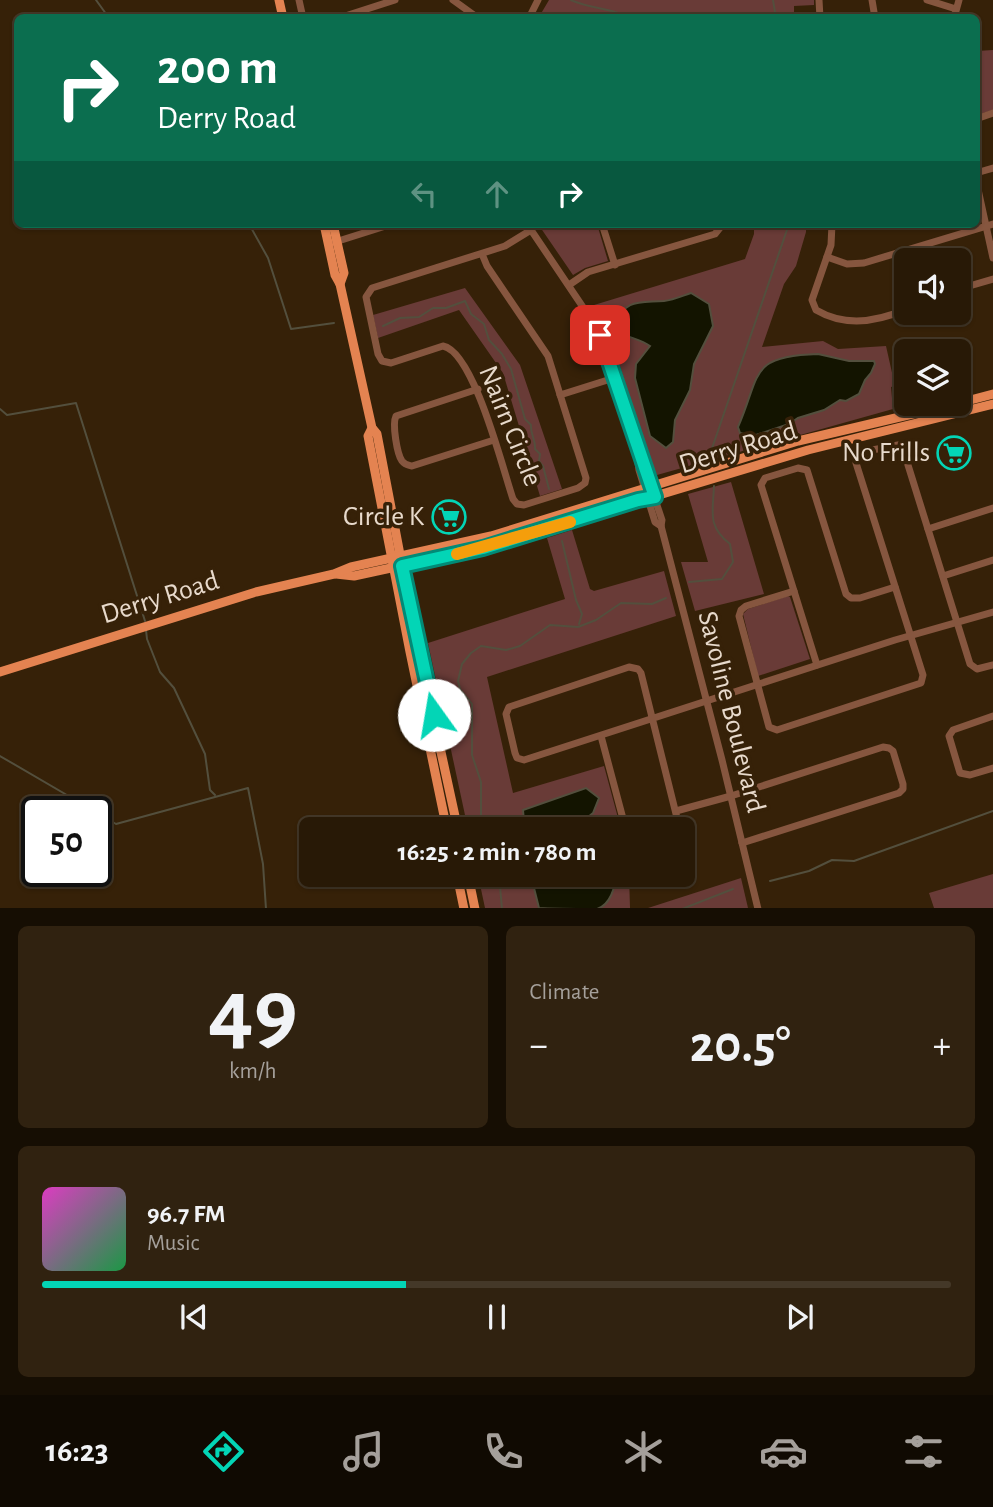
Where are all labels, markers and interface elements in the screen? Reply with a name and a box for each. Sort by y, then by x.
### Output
icon: right [42,42,133,133]
text: 200 m [157,44,278,93]
text: Derry Road [157,102,296,134]
icon: left [405,175,443,213]
icon: ahead [478,175,516,213]
icon: right [551,175,589,213]
map controls [894,248,971,416]
button: sound [894,248,971,325]
pin [570,305,630,365]
icon: arrive [581,316,619,354]
button: layers [894,339,971,416]
street label: Nairn Circle [473,362,547,490]
street label: Derry Road [676,417,800,479]
supermarket icon: No Frills [935,434,973,472]
place label: No Frills [842,439,930,467]
supermarket icon: Circle K [430,498,468,536]
place label: Circle K [343,503,425,531]
street label: Derry Road [98,567,222,629]
street label: Savoline Boulevard [692,609,770,815]
position arrow [397,678,471,752]
speed limit sign: 50 [21,796,112,887]
text: 16:25 · 2 min · 780 m [397,839,597,865]
text: 49 [208,967,298,1058]
text: Climate [530,981,599,1004]
text: 20.5° [690,1019,791,1071]
text: − [530,1027,548,1065]
text: + [933,1027,951,1065]
text: km/h [229,1060,276,1083]
text: 96.7 FM [147,1201,226,1227]
text: Music [147,1232,199,1255]
icon: previous [175,1298,213,1336]
icon: pause [478,1298,516,1336]
icon: next [781,1298,819,1336]
icon: directions [199,1427,248,1476]
icon: music [339,1427,388,1476]
icon: phone [479,1427,528,1476]
icon: climate [619,1427,668,1476]
icon: car [759,1427,808,1476]
icon: filters [899,1427,948,1476]
text: 16:23 [45,1435,109,1467]

